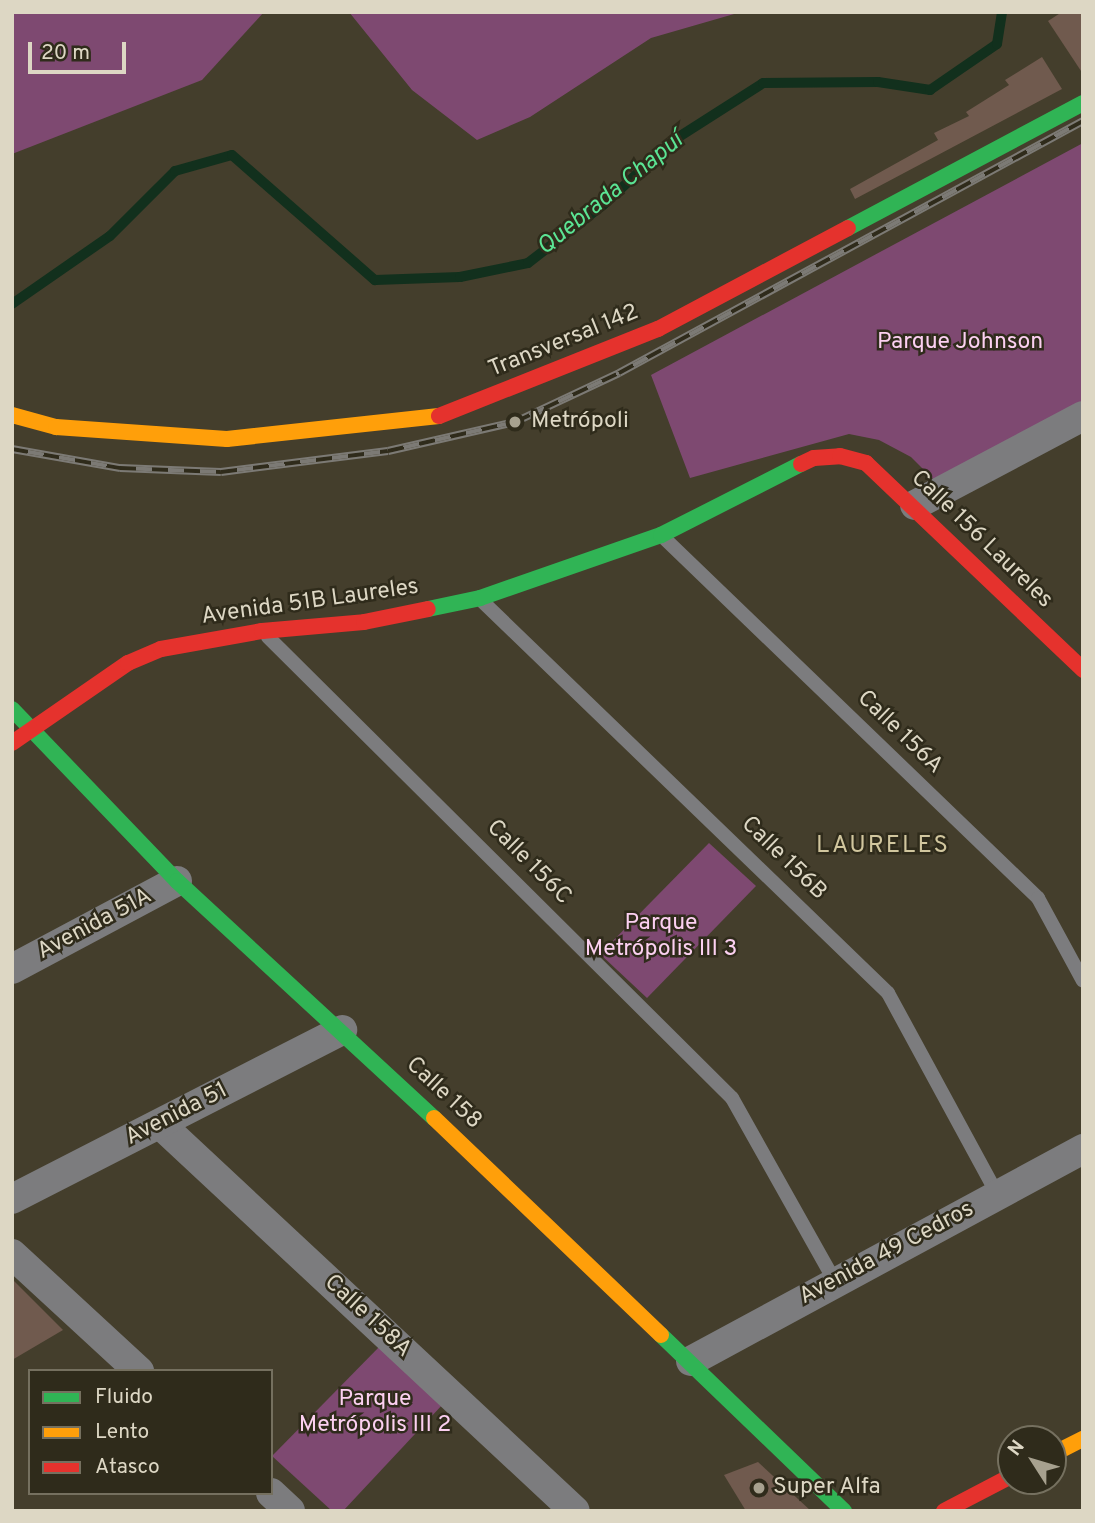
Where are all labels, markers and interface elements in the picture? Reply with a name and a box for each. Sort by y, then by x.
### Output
scale bar [32,28,130,72]
text: 20 m [41,40,90,67]
water label: Quebrada Chapuí [532,127,690,263]
street label: Transversal 142 [485,299,643,385]
park label: Parque Johnson [877,329,1043,357]
place label: Metrópoli [531,408,629,436]
marker: Metrópoli [505,412,525,432]
street label: Calle 156 Laureles [904,465,1058,615]
street label: Avenida 51B Laureles [200,574,420,632]
street label: Calle 156A [850,685,948,781]
street label: Calle 156B [734,811,832,907]
street label: Calle 156C [480,815,576,911]
district label: LAURELES [817,833,949,861]
street label: Avenida 51A [33,883,157,967]
park label: Parque Metrópolis III 3 [585,910,737,964]
street label: Calle 158 [399,1052,487,1136]
street label: Avenida 51 [121,1078,233,1152]
street label: Avenida 49 Cedros [795,1196,979,1312]
street label: Calle 158A [318,1270,416,1364]
legend [28,1369,273,1495]
text: Fluido [95,1384,153,1411]
park label: Parque Metrópolis III 2 [299,1386,451,1440]
text: Lento [95,1419,149,1446]
north arrow [997,1425,1067,1495]
text: N [1003,1436,1031,1461]
text: Atasco [95,1454,160,1481]
place label: Super Alfa [773,1474,882,1502]
marker: Super Alfa [751,1480,767,1496]

